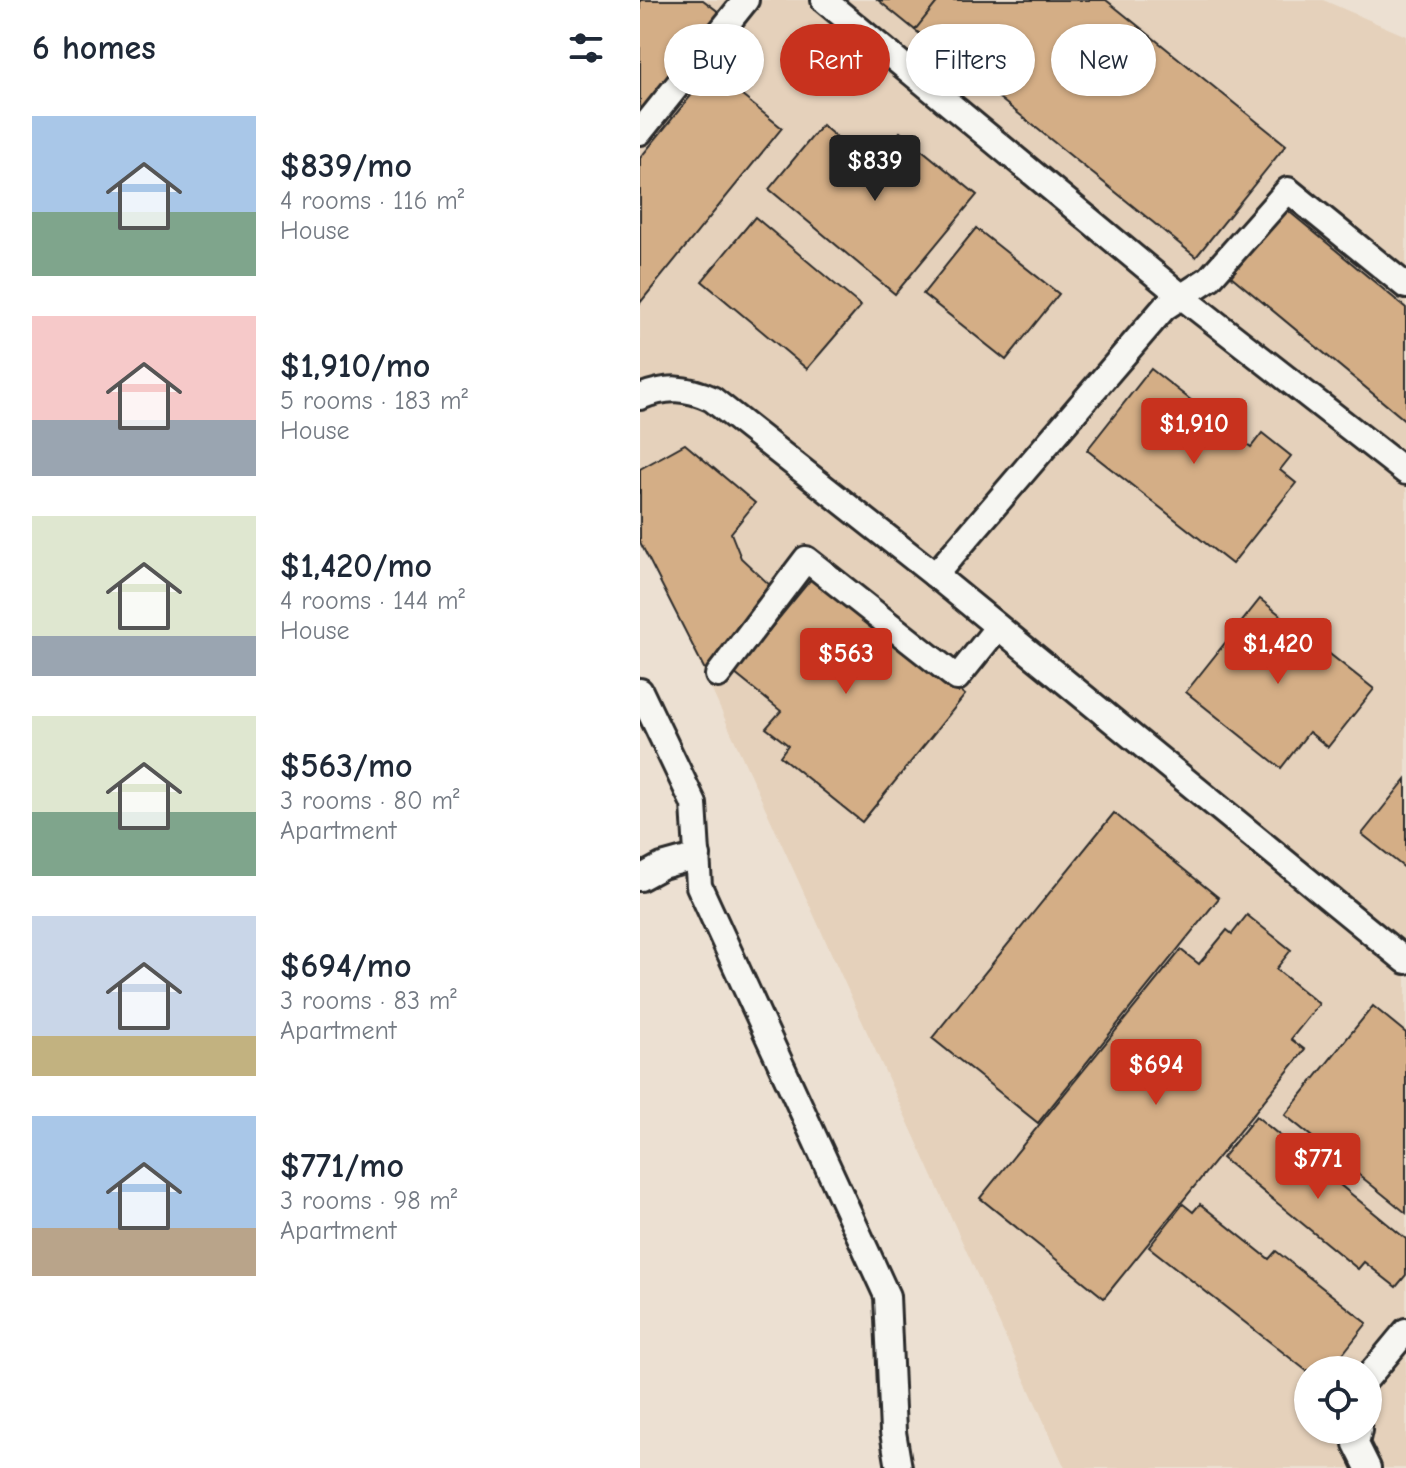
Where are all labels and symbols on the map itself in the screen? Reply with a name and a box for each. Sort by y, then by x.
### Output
pin: $839 [828,135,922,203]
pin: $1,910 [1129,398,1259,466]
pin: $1,420 [1213,618,1343,686]
pin: $563 [799,628,893,696]
pin: $694 [1109,1039,1203,1107]
pin: $771 [1271,1133,1365,1201]

